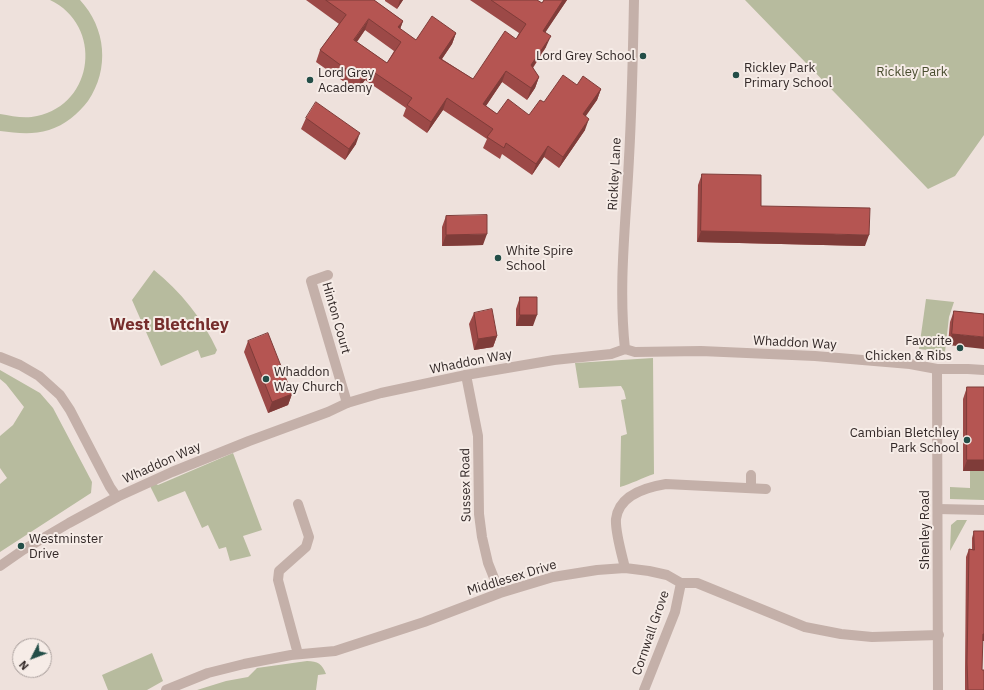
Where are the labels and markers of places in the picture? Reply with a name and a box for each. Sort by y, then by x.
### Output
place label: Lord Grey School [536,48,635,64]
marker: Lord Grey School [638,51,648,61]
place label: Rickley Park Primary School [744,60,832,91]
place label: Lord Grey Academy [318,65,374,96]
marker: Rickley Park Primary School [731,70,741,80]
marker: Lord Grey Academy [305,75,315,85]
place label: White Spire School [506,243,573,274]
marker: White Spire School [493,253,503,263]
place label: Favorite Chicken & Ribs [865,333,952,364]
marker: Favorite Chicken & Ribs [955,343,965,353]
place label: Whaddon Way Church [274,364,343,395]
marker: Whaddon Way Church [261,374,271,384]
place label: Cambian Bletchley Park School [850,425,959,456]
marker: Cambian Bletchley Park School [962,435,972,445]
place label: Westminster Drive [29,531,103,562]
marker: Westminster Drive [16,541,26,551]

